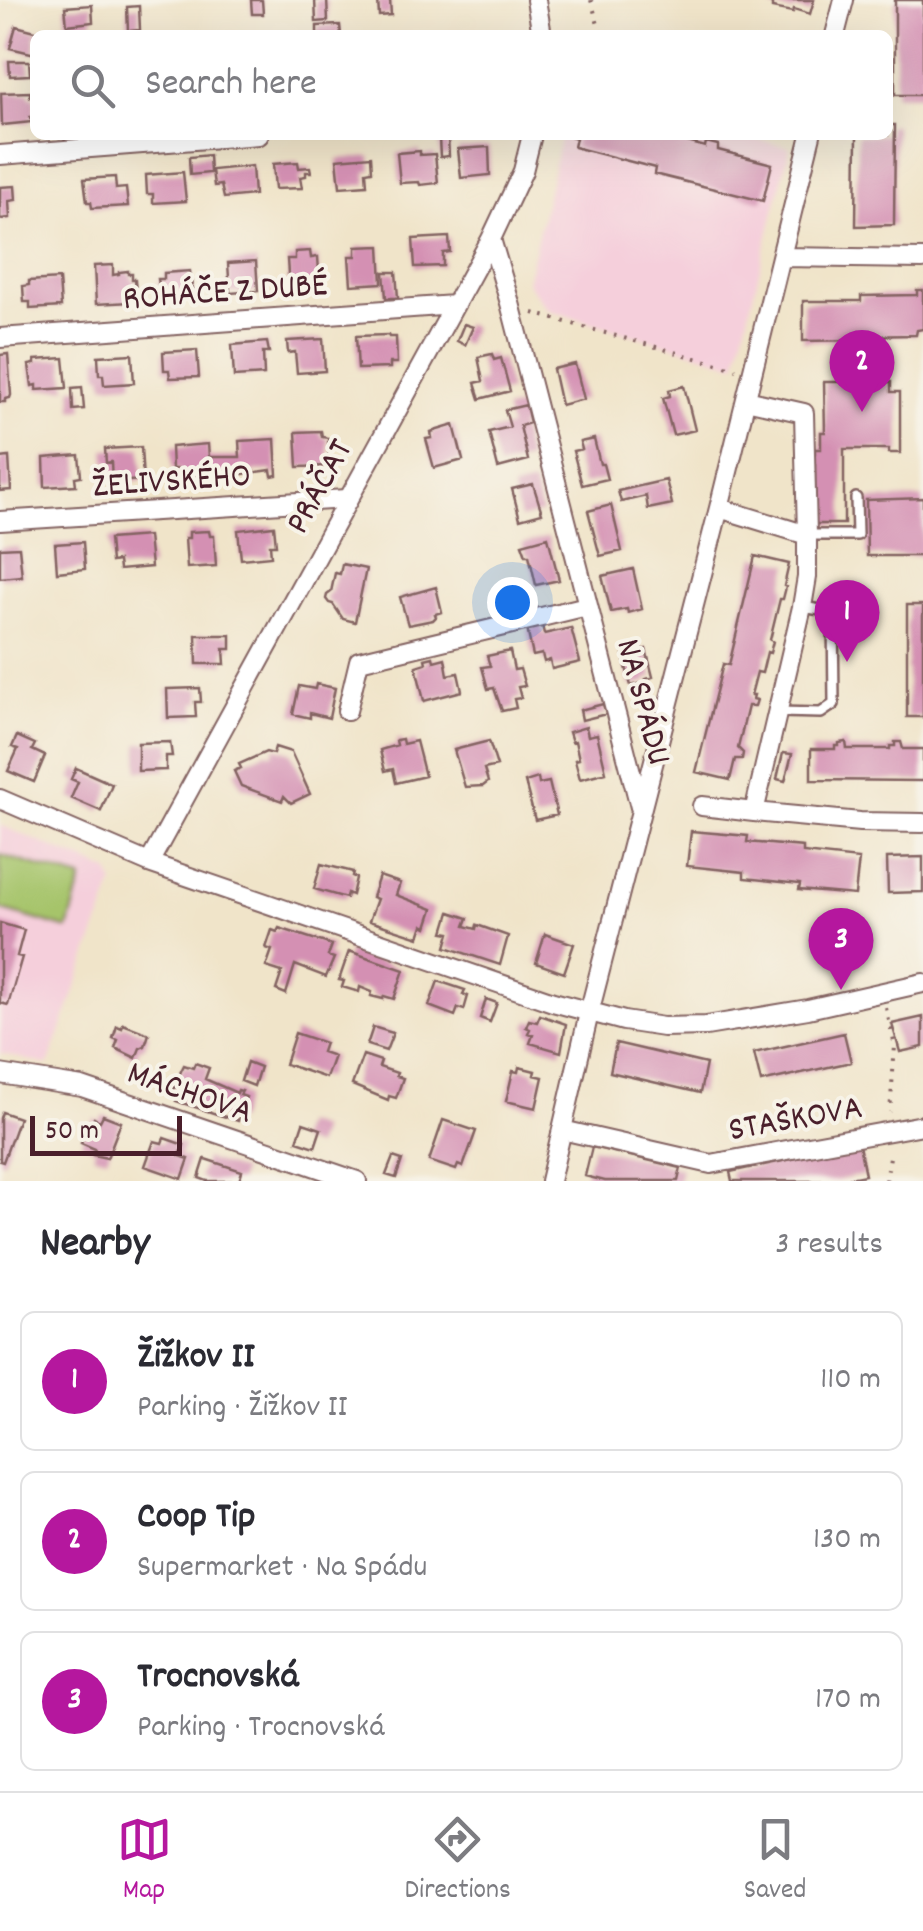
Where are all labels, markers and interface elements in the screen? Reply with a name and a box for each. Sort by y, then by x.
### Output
search box [30,30,893,140]
icon: search [65,58,120,113]
text: Search here [145,58,317,113]
street label: ROHÁČE Z DUBÉ [121,262,330,326]
pin: 2 [830,330,894,412]
street label: PRÁČAT [275,431,368,544]
street label: ŽELIVSKÉHO [90,453,252,513]
your location [487,577,538,628]
pin: 1 [814,580,880,662]
street label: NA SPÁDU [600,634,682,771]
pin: 3 [808,908,874,990]
street label: MÁCHOVA [120,1050,259,1140]
street label: STAŠKOVA [725,1085,867,1157]
scale bar [30,1111,182,1156]
text: 50 m [45,1113,99,1153]
text: Nearby [40,1216,150,1276]
text: 3 results [775,1223,883,1269]
text: Žižkov II [137,1331,255,1386]
text: 1 [71,1358,78,1404]
text: 110 m [820,1358,881,1404]
text: Parking · Žižkov II [137,1386,347,1432]
text: Coop Tip [137,1491,255,1546]
text: 2 [68,1518,81,1564]
text: 130 m [813,1518,881,1564]
text: Supermarket · Na Spádu [137,1546,427,1592]
text: Trocnovská [137,1651,299,1706]
text: 3 [67,1678,82,1724]
text: 170 m [815,1678,881,1724]
text: Parking · Trocnovská [137,1706,385,1752]
tab: Map [117,1812,172,1912]
tab: Directions [405,1812,511,1912]
tab: Saved [744,1812,806,1912]

